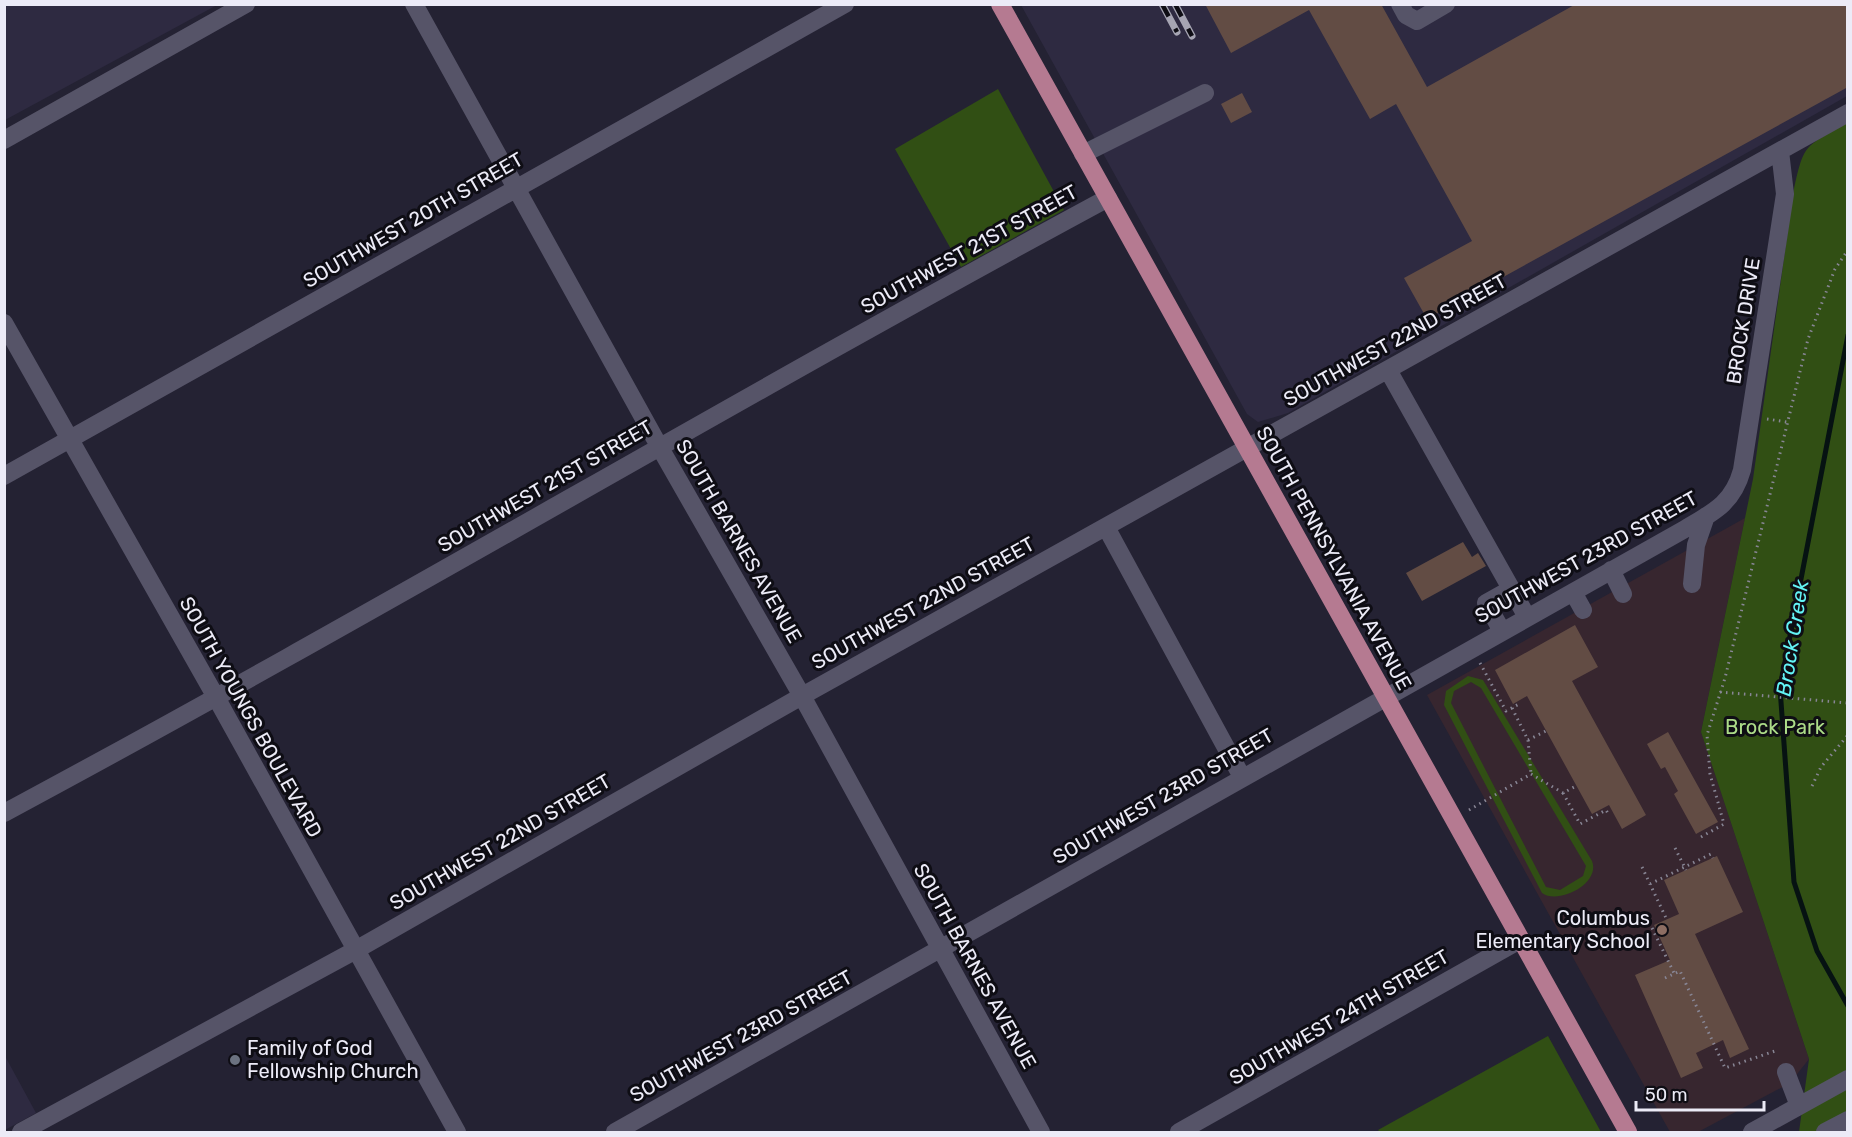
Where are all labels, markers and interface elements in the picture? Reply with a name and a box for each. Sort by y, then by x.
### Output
street label: SOUTHWEST 20TH STREET [299,147,528,293]
street label: SOUTHWEST 21ST STREET [857,179,1082,319]
street label: BROCK DRIVE [1721,256,1765,386]
street label: SOUTHWEST 22ND STREET [1279,268,1511,411]
street label: SOUTHWEST 21ST STREET [434,414,657,557]
street label: SOUTH PENNSYLVANIA AVENUE [1251,422,1417,694]
street label: SOUTH BARNES AVENUE [671,435,807,647]
street label: SOUTHWEST 23RD STREET [1471,486,1702,628]
street label: SOUTHWEST 22ND STREET [807,531,1039,674]
water label: Brock Creek [1770,577,1814,698]
street label: SOUTH YOUNGS BOULEVARD [175,592,327,842]
park label: Brock Park [1725,715,1826,739]
street label: SOUTHWEST 23RD STREET [1048,723,1278,869]
street label: SOUTHWEST 22ND STREET [385,769,615,915]
street label: SOUTH BARNES AVENUE [909,859,1041,1073]
place label: Columbus Elementary School [1476,906,1650,953]
marker: Columbus Elementary School [1655,923,1669,937]
street label: SOUTHWEST 24TH STREET [1225,944,1453,1090]
street label: SOUTHWEST 23RD STREET [626,965,857,1107]
place label: Family of God Fellowship Church [247,1036,419,1083]
marker: Family of God Fellowship Church [228,1053,242,1067]
scale bar [1636,1074,1764,1112]
text: 50 m [1645,1084,1688,1106]

